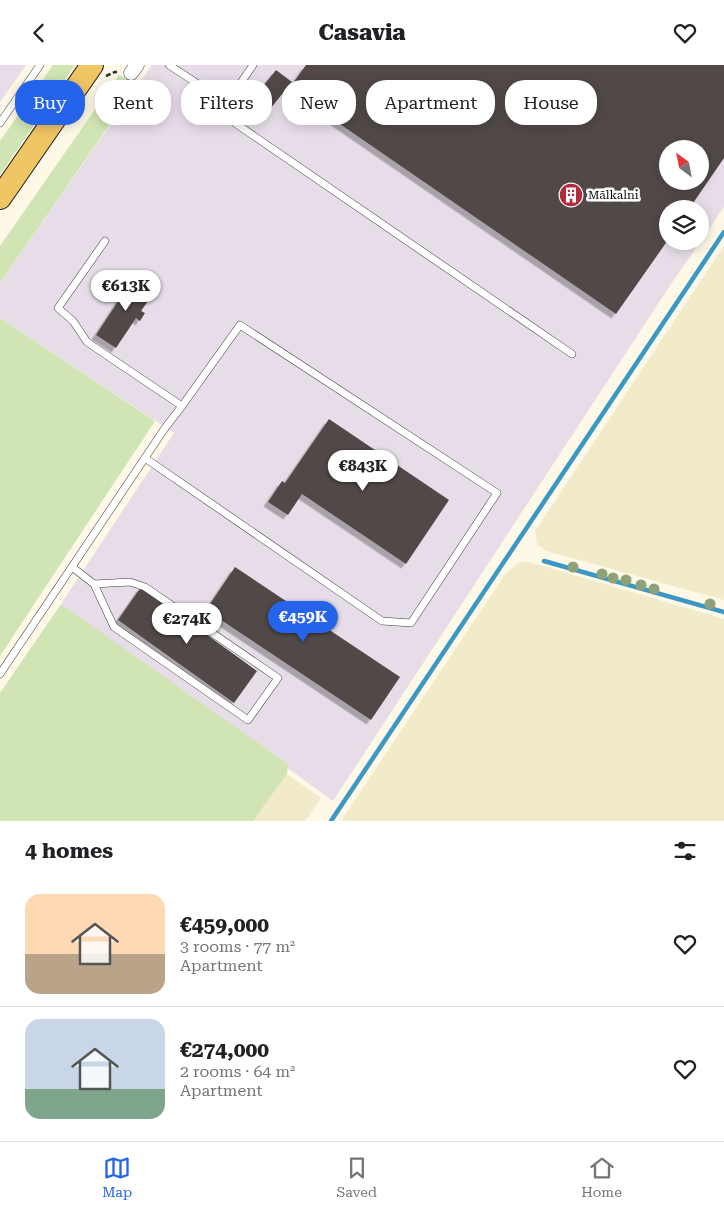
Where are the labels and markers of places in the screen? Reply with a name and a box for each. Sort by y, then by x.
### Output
building icon: Mālkalni [558,182,584,208]
place label: Mālkalni [588,188,639,202]
pin: €613K [91,269,161,312]
pin: €843K [328,449,398,492]
pin: €459K [268,601,338,643]
pin: €274K [152,603,222,645]

